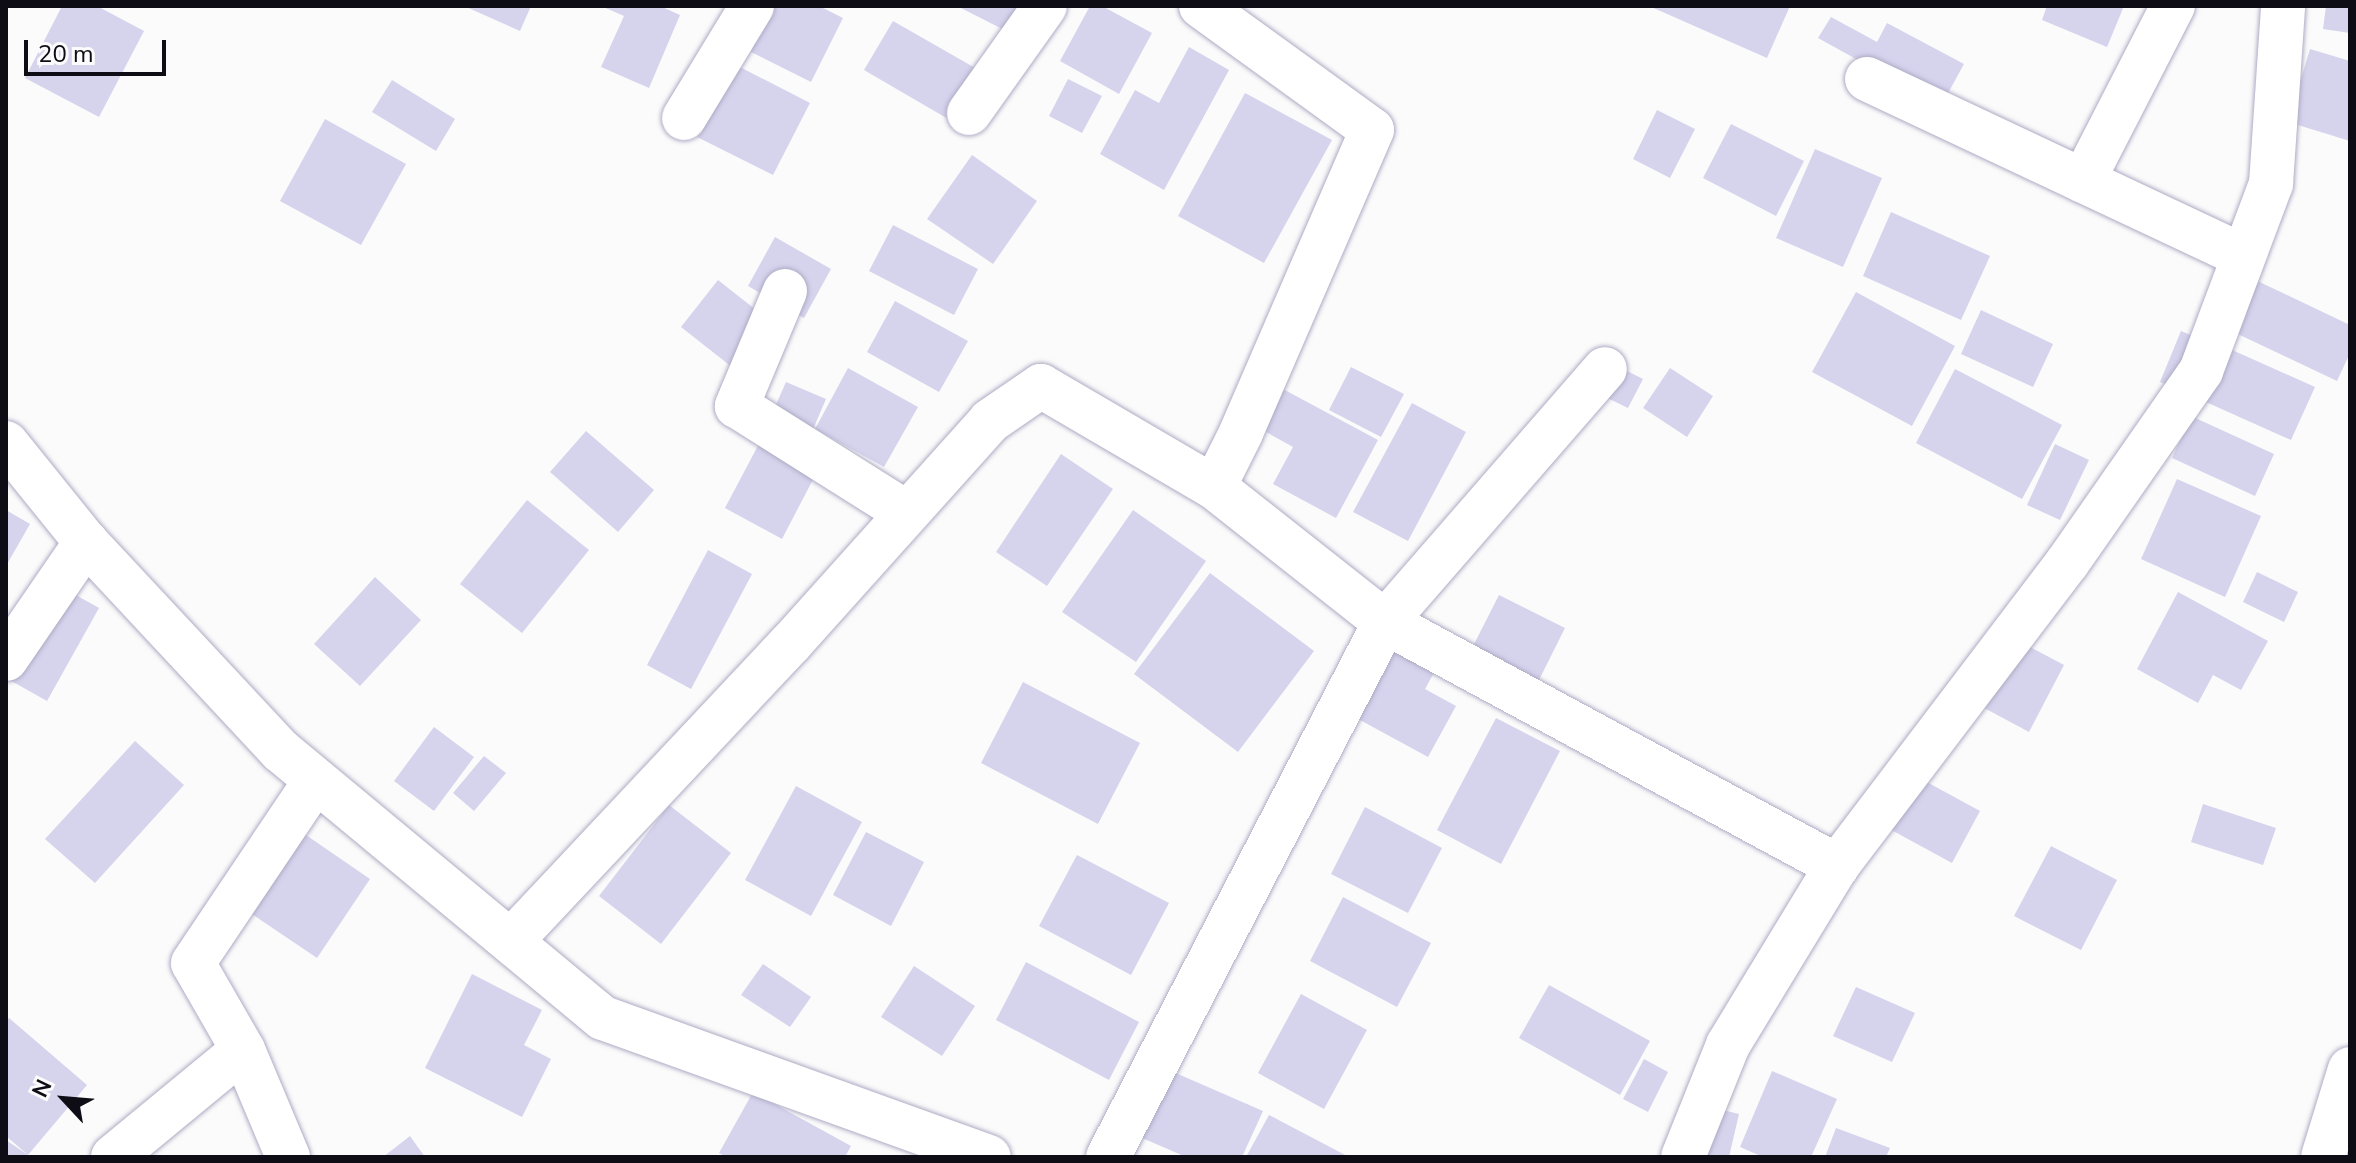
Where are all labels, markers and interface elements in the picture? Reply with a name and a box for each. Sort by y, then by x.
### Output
scale bar [28,24,170,74]
text: 20 m [38,38,94,70]
north arrow [24,1059,104,1139]
text: N [25,1075,60,1102]

